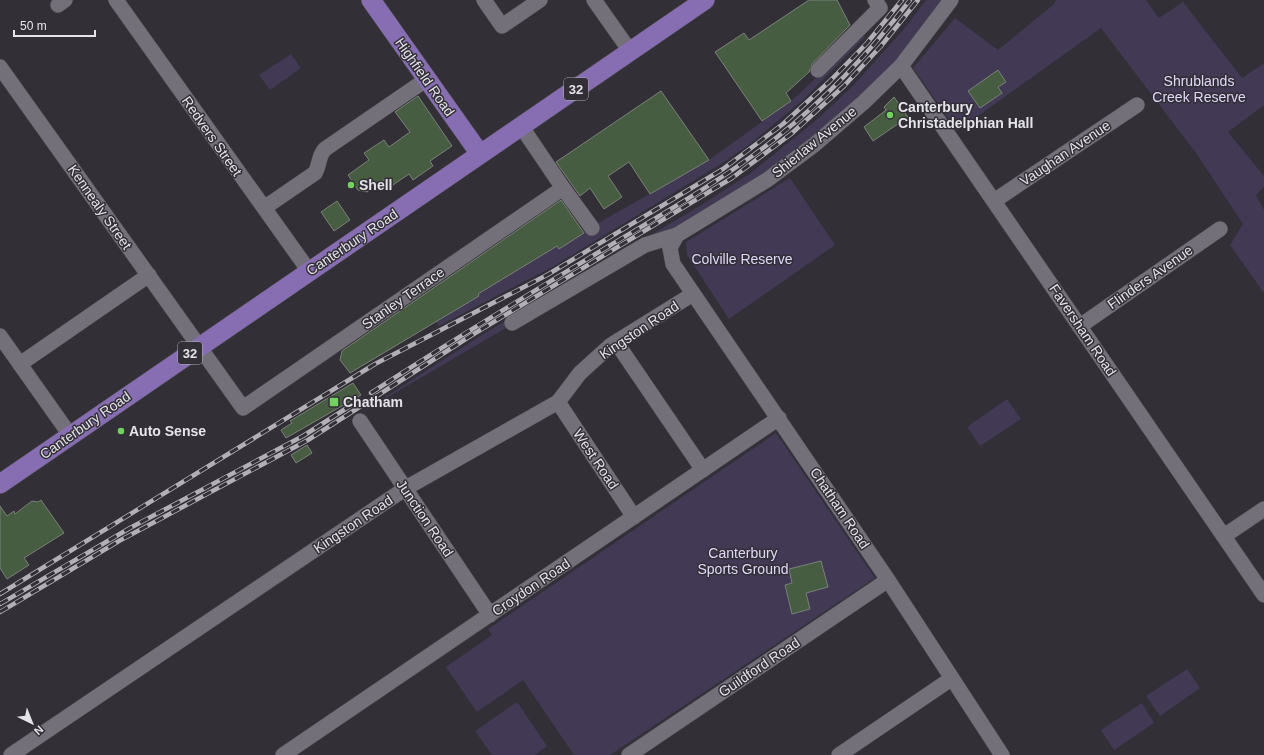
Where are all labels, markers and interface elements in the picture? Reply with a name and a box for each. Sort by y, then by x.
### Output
scale bar [14,12,95,38]
text: 50 m [20,19,47,33]
street label: Highfield Road [392,35,458,119]
park label: Shrublands Creek Reserve [1152,73,1246,105]
road number: 32 [564,78,588,100]
street label: Redvers Street [179,93,245,179]
place label: Canterbury Christadelphian Hall [898,99,1033,131]
street label: Shierlaw Avenue [769,103,860,181]
marker: Canterbury Christadelphian Hall [885,110,895,120]
street label: Vaughan Avenue [1017,117,1113,189]
street label: Kennealy Street [65,162,135,252]
place label: Shell [359,177,392,193]
marker: Shell [346,180,356,190]
street label: Canterbury Road [303,206,401,278]
street label: Flinders Avenue [1104,242,1196,312]
park label: Colville Reserve [691,251,793,267]
street label: Stanley Terrace [359,264,447,332]
street label: Faversham Road [1046,281,1120,379]
street label: Kingston Road [596,298,682,362]
road number: 32 [178,342,202,364]
street label: Canterbury Road [37,388,133,462]
place label: Chatham [343,394,403,410]
marker: Chatham [328,396,340,408]
place label: Auto Sense [129,423,206,439]
marker: Auto Sense [116,426,126,436]
street label: West Road [570,426,622,492]
street label: Chatham Road [807,464,873,552]
street label: Junction Road [393,476,457,560]
street label: Kingston Road [310,492,396,556]
park label: Canterbury Sports Ground [697,545,789,577]
street label: Croydon Road [489,555,573,619]
street label: Guildford Road [715,634,803,700]
north arrow [12,703,52,743]
text: N [32,723,46,737]

